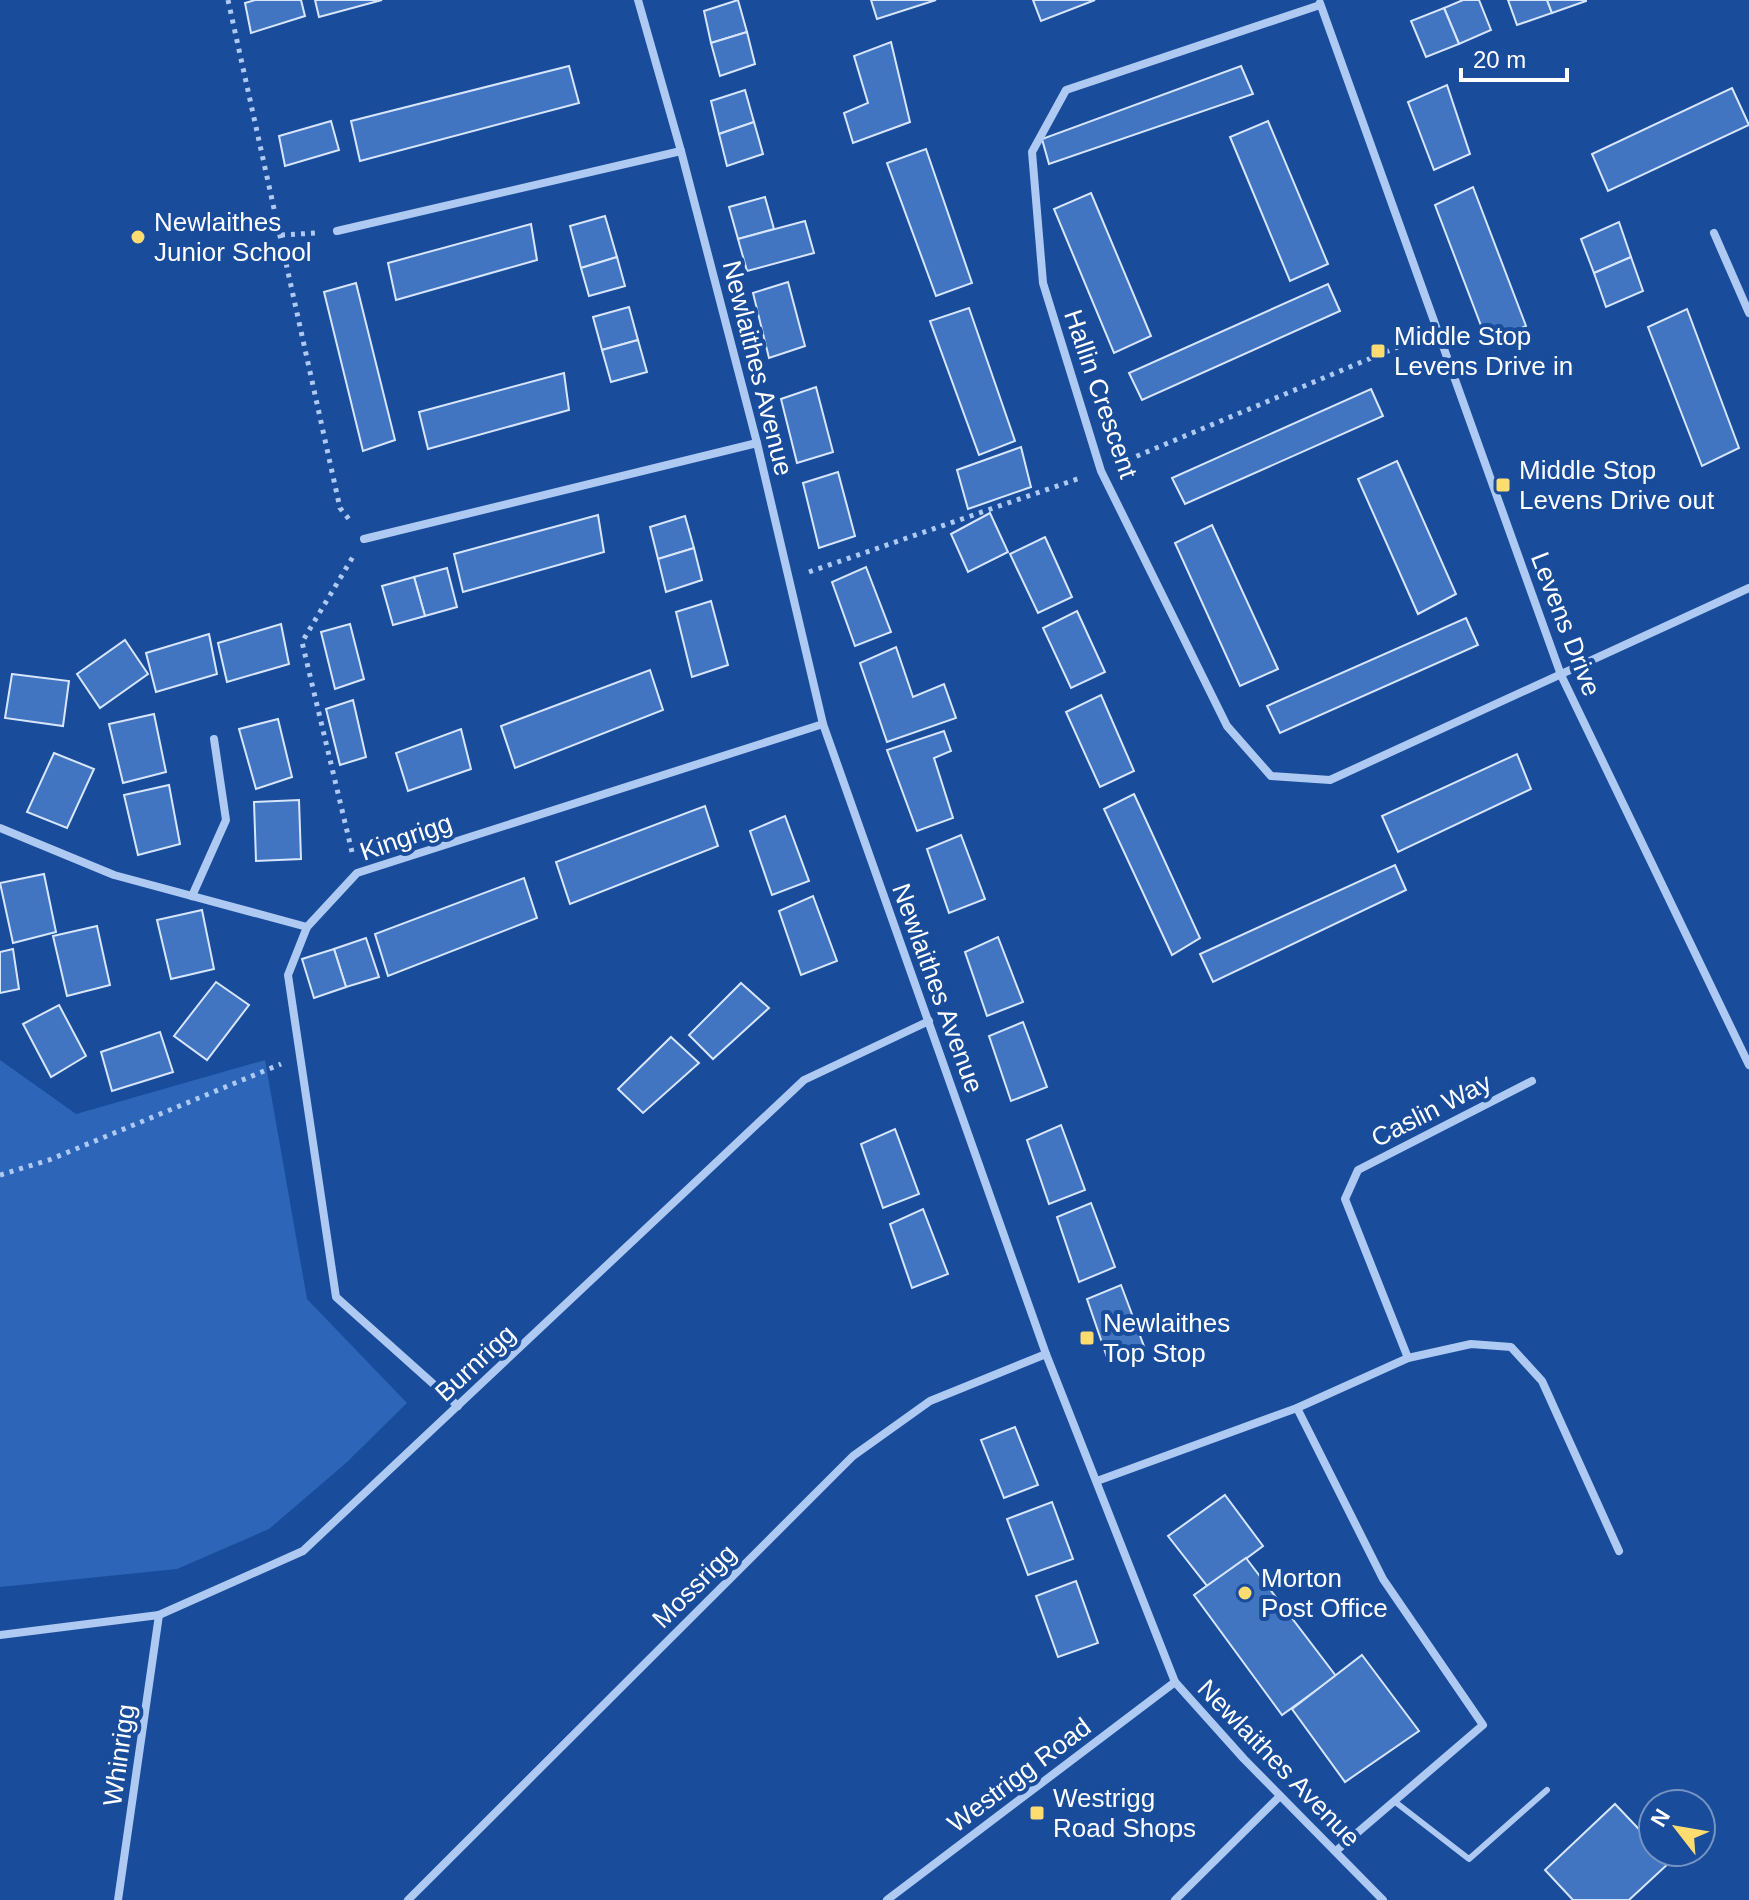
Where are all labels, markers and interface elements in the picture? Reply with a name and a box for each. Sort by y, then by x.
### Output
scale bar [1461,32,1567,82]
text: 20 m [1473,46,1526,73]
place label: Newlaithes Junior School [154,207,312,267]
marker: Newlaithes Junior School [129,228,147,246]
street label: Newlaithes Avenue [717,257,799,479]
street label: Hallin Crescent [1058,306,1144,483]
place label: Middle Stop Levens Drive in [1394,321,1573,381]
marker: Middle Stop Levens Drive in [1369,342,1387,360]
place label: Middle Stop Levens Drive out [1519,455,1715,515]
marker: Middle Stop Levens Drive out [1494,476,1512,494]
street label: Levens Drive [1525,548,1607,700]
street label: Kingrigg [356,807,456,867]
street label: Newlaithes Avenue [886,879,990,1097]
street label: Caslin Way [1366,1067,1496,1153]
place label: Newlaithes Top Stop [1103,1308,1230,1368]
street label: Burnrigg [429,1319,521,1407]
marker: Newlaithes Top Stop [1078,1329,1096,1347]
street label: Mossrigg [646,1538,742,1634]
place label: Morton Post Office [1261,1563,1388,1623]
marker: Morton Post Office [1236,1584,1254,1602]
street label: Newlaithes Avenue [1192,1673,1366,1853]
street label: Whinrigg [97,1702,141,1808]
street label: Westrigg Road [941,1711,1097,1839]
place label: Westrigg Road Shops [1053,1783,1196,1843]
north arrow [1637,1788,1717,1868]
marker: Westrigg Road Shops [1028,1804,1046,1822]
text: N [1645,1805,1675,1831]

